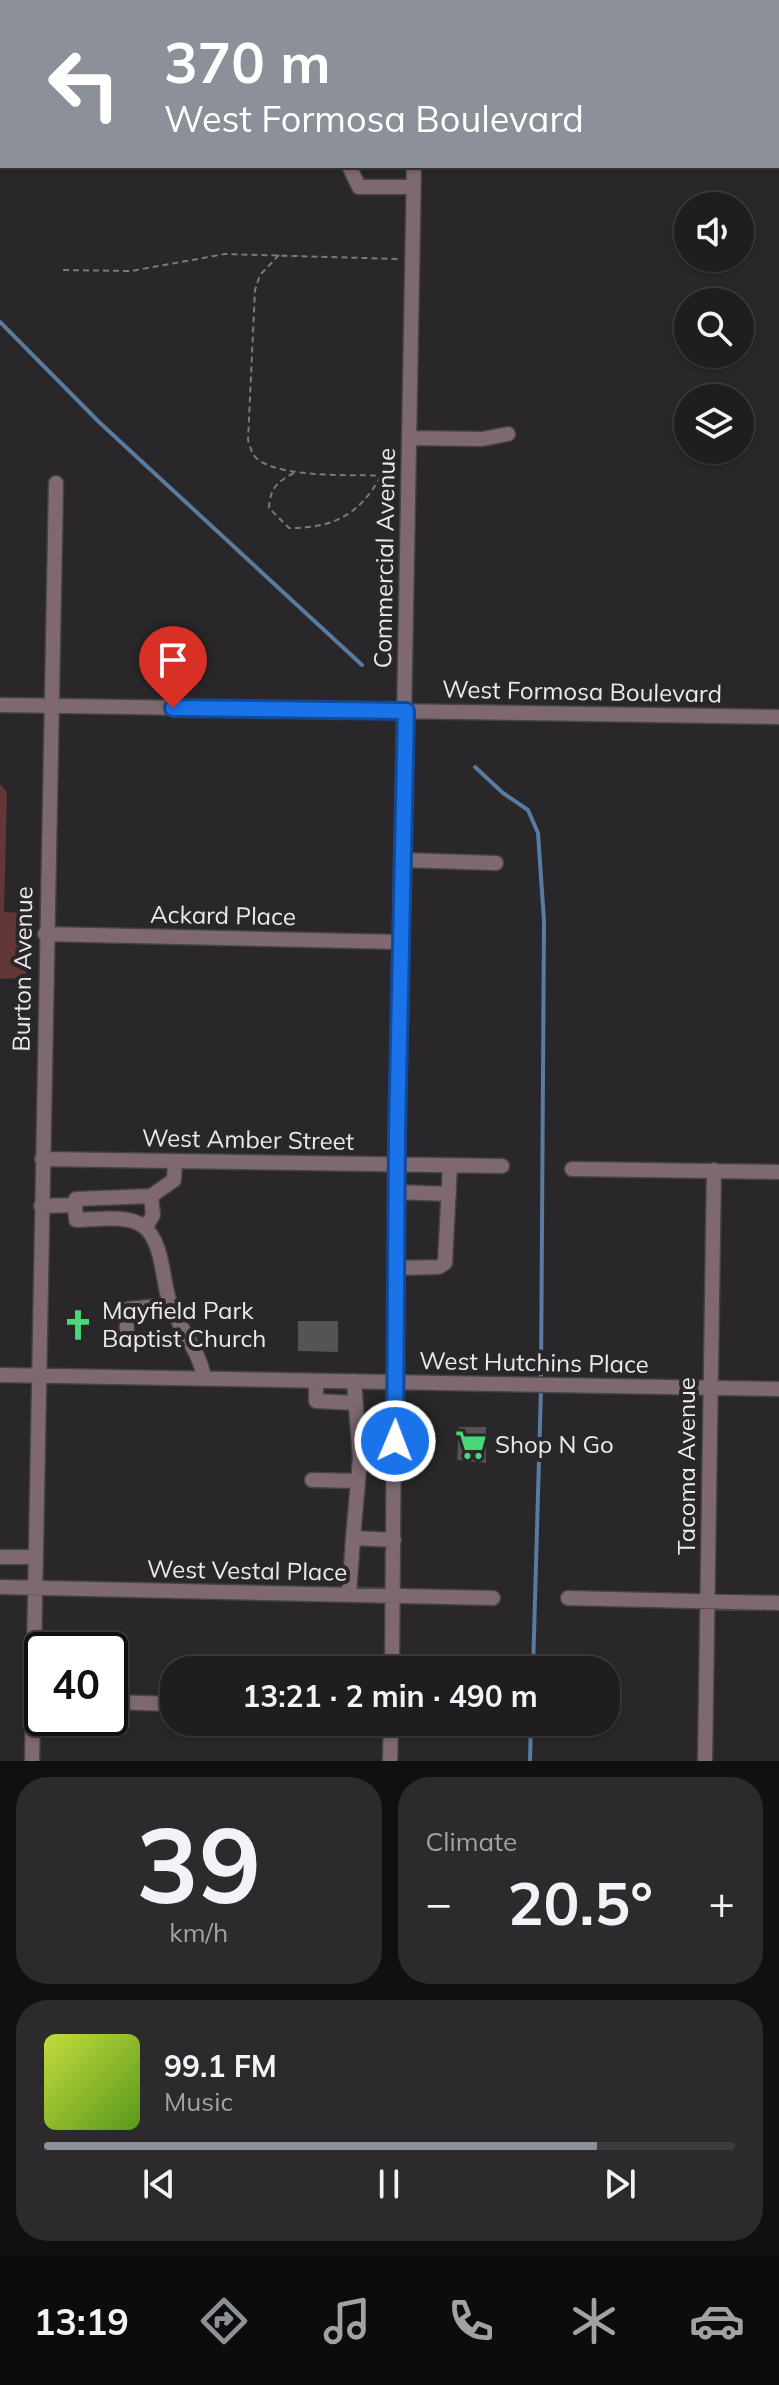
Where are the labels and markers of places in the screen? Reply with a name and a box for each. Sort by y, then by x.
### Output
pin [139,626,207,708]
place label: Mayfield Park Baptist Church [102,1295,266,1353]
church icon: Mayfield Park Baptist Church [61,1308,95,1342]
supermarket icon: Shop N Go [454,1428,488,1462]
place label: Shop N Go [495,1429,614,1459]

